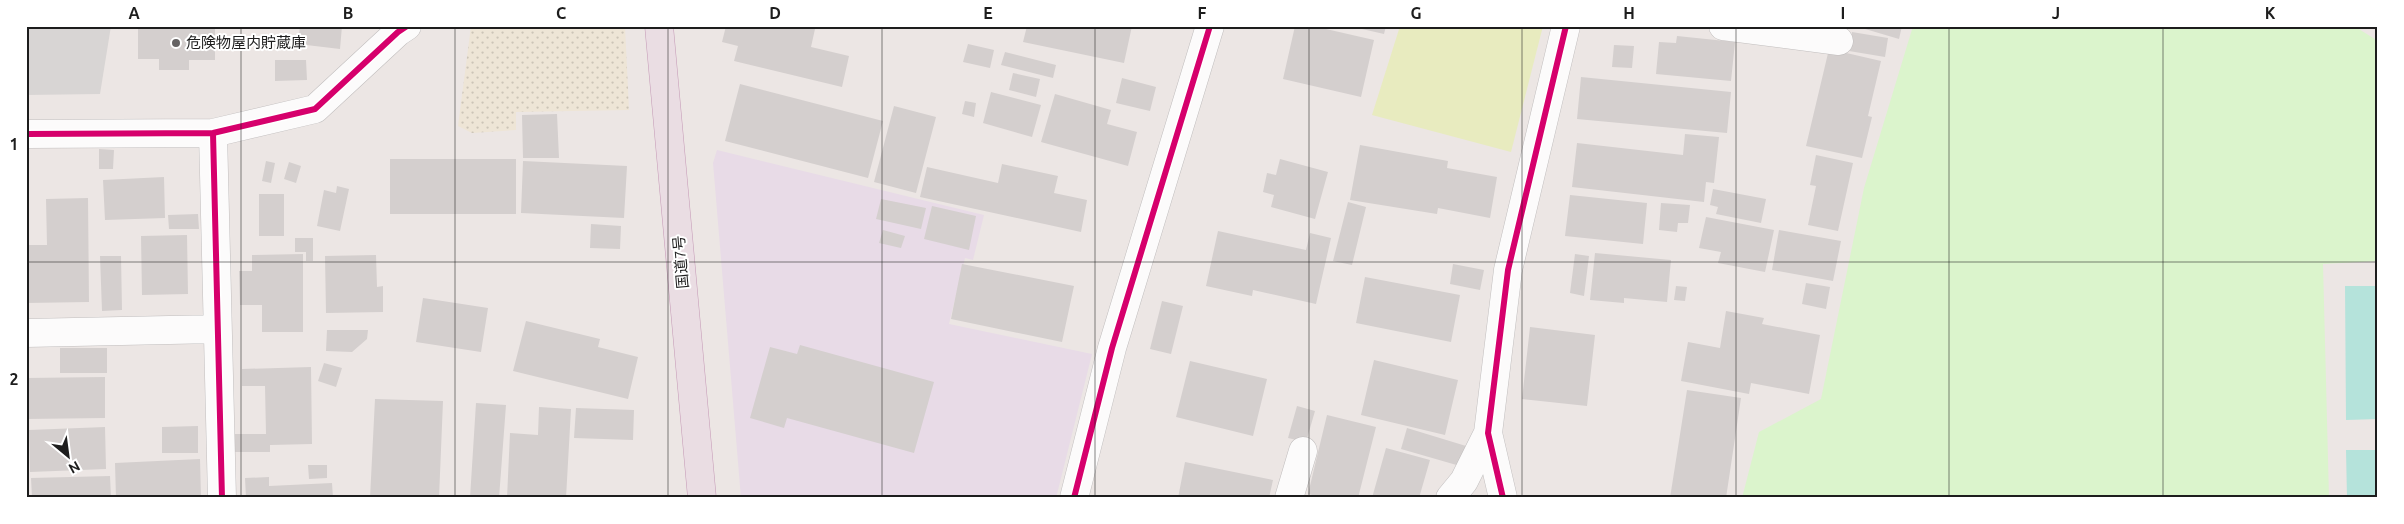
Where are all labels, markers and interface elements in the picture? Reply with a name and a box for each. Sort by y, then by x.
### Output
text: A [128,4,140,22]
text: B [343,4,353,22]
text: C [556,4,566,22]
text: D [769,4,781,22]
text: E [983,4,993,22]
text: F [1198,4,1207,22]
text: G [1410,4,1422,22]
text: H [1623,4,1635,22]
text: I [1841,4,1845,22]
text: J [2052,4,2060,22]
text: K [2265,4,2276,22]
place label: 危険物屋内貯蔵庫 [186,34,306,51]
marker: 危険物屋内貯蔵庫 [170,37,182,49]
text: 1 [9,135,19,153]
street label: 国道7号 [670,235,691,289]
text: 2 [9,370,19,388]
north arrow [42,432,92,482]
text: N [66,458,83,477]

